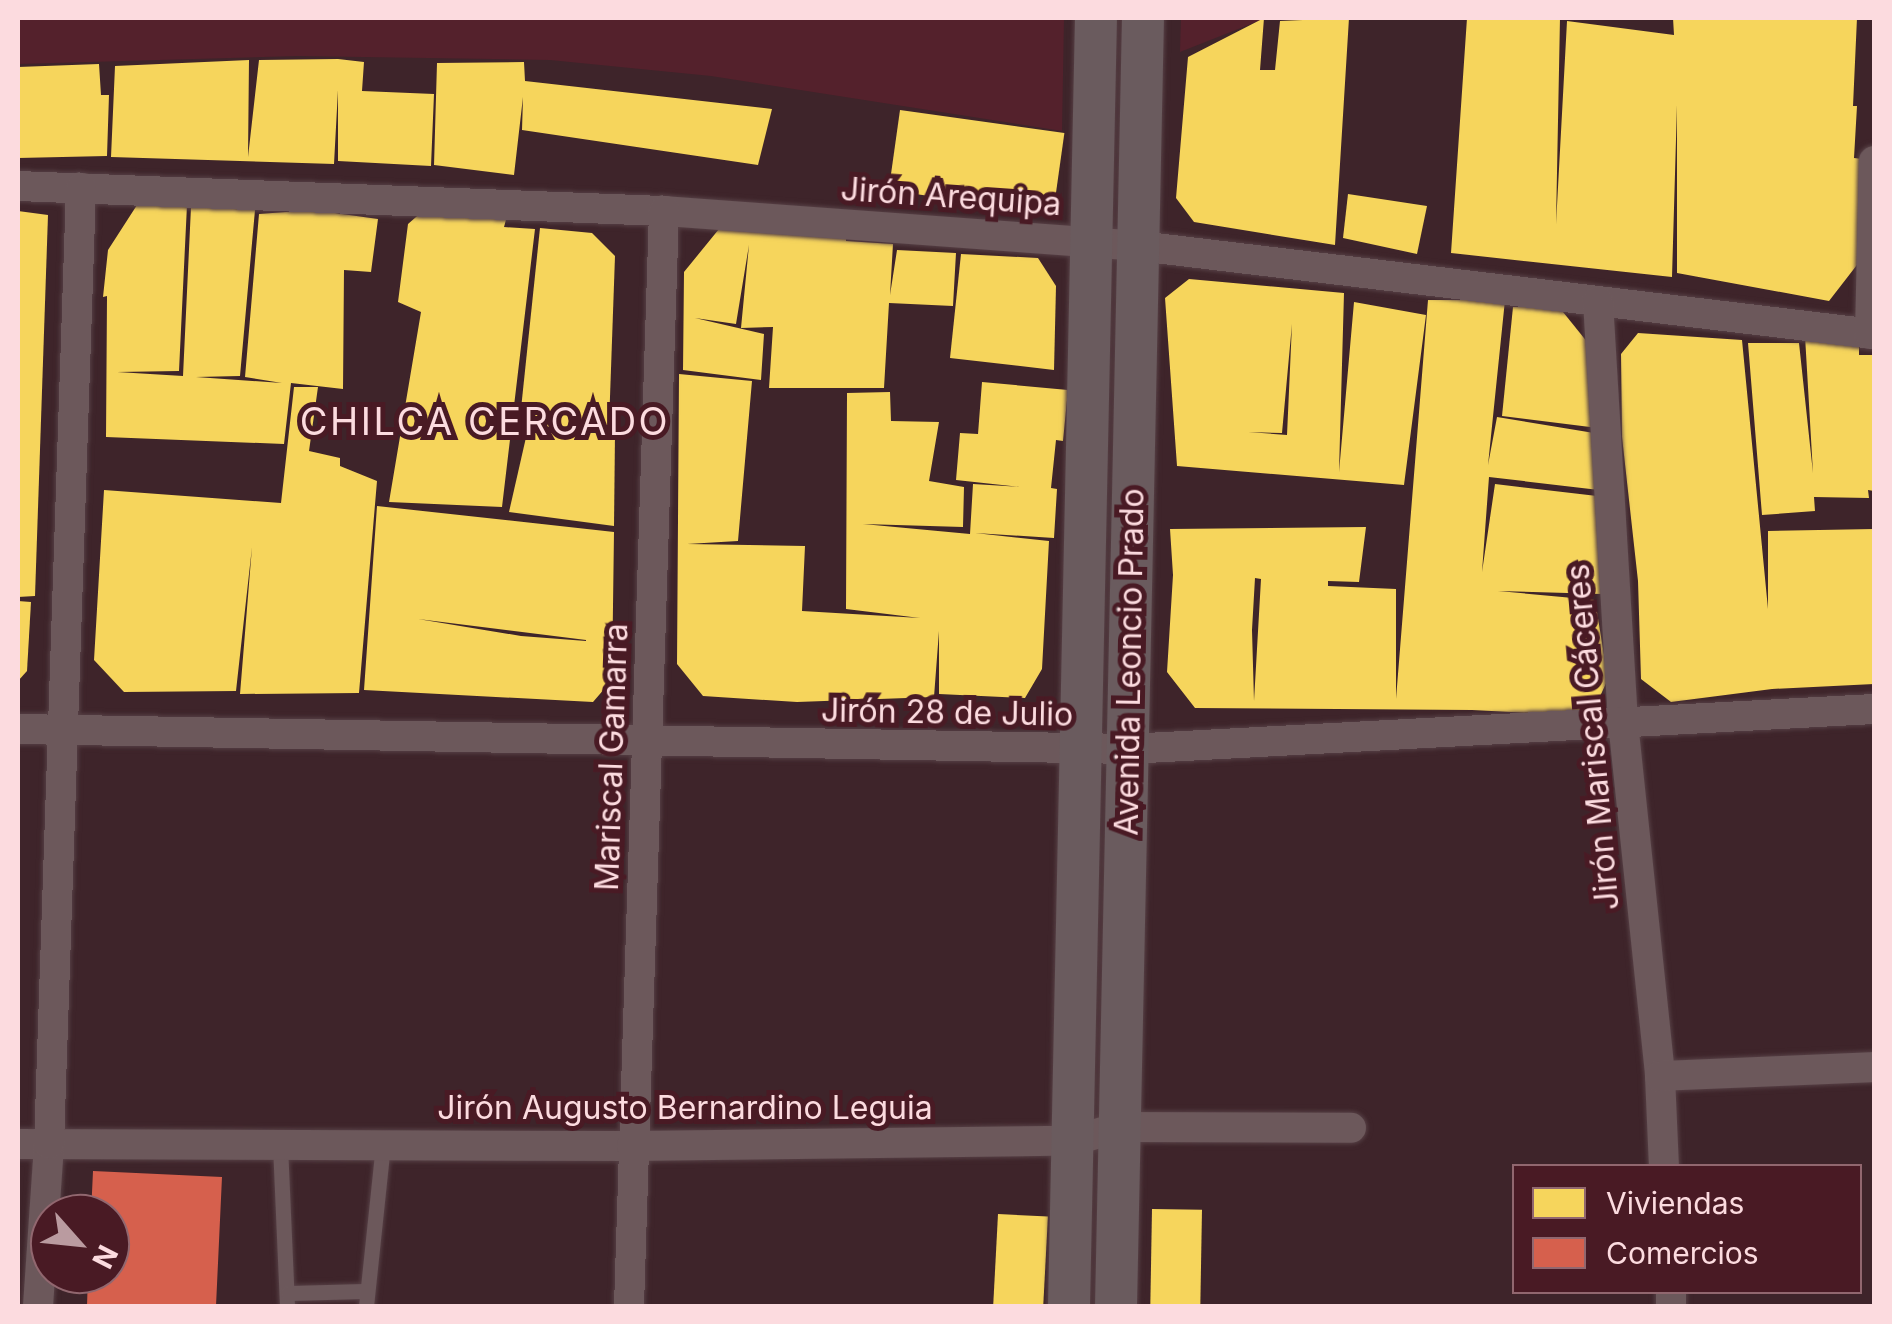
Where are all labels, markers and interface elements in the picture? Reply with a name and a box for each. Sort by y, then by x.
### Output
street label: Jirón Arequipa [839,170,1063,224]
district label: CHILCA CERCADO [300,399,670,445]
street label: Avenida Leoncio Prado [1108,488,1152,836]
street label: Jirón Mariscal Cáceres [1559,562,1627,912]
street label: Mariscal Gamarra [588,623,636,891]
street label: Jirón 28 de Julio [821,692,1073,734]
street label: Jirón Augusto Bernardino Leguia [437,1089,933,1127]
legend [1512,1164,1862,1294]
text: Viviendas [1606,1185,1744,1221]
north arrow [30,1194,130,1294]
text: Comercios [1606,1235,1759,1271]
text: N [85,1239,125,1274]

